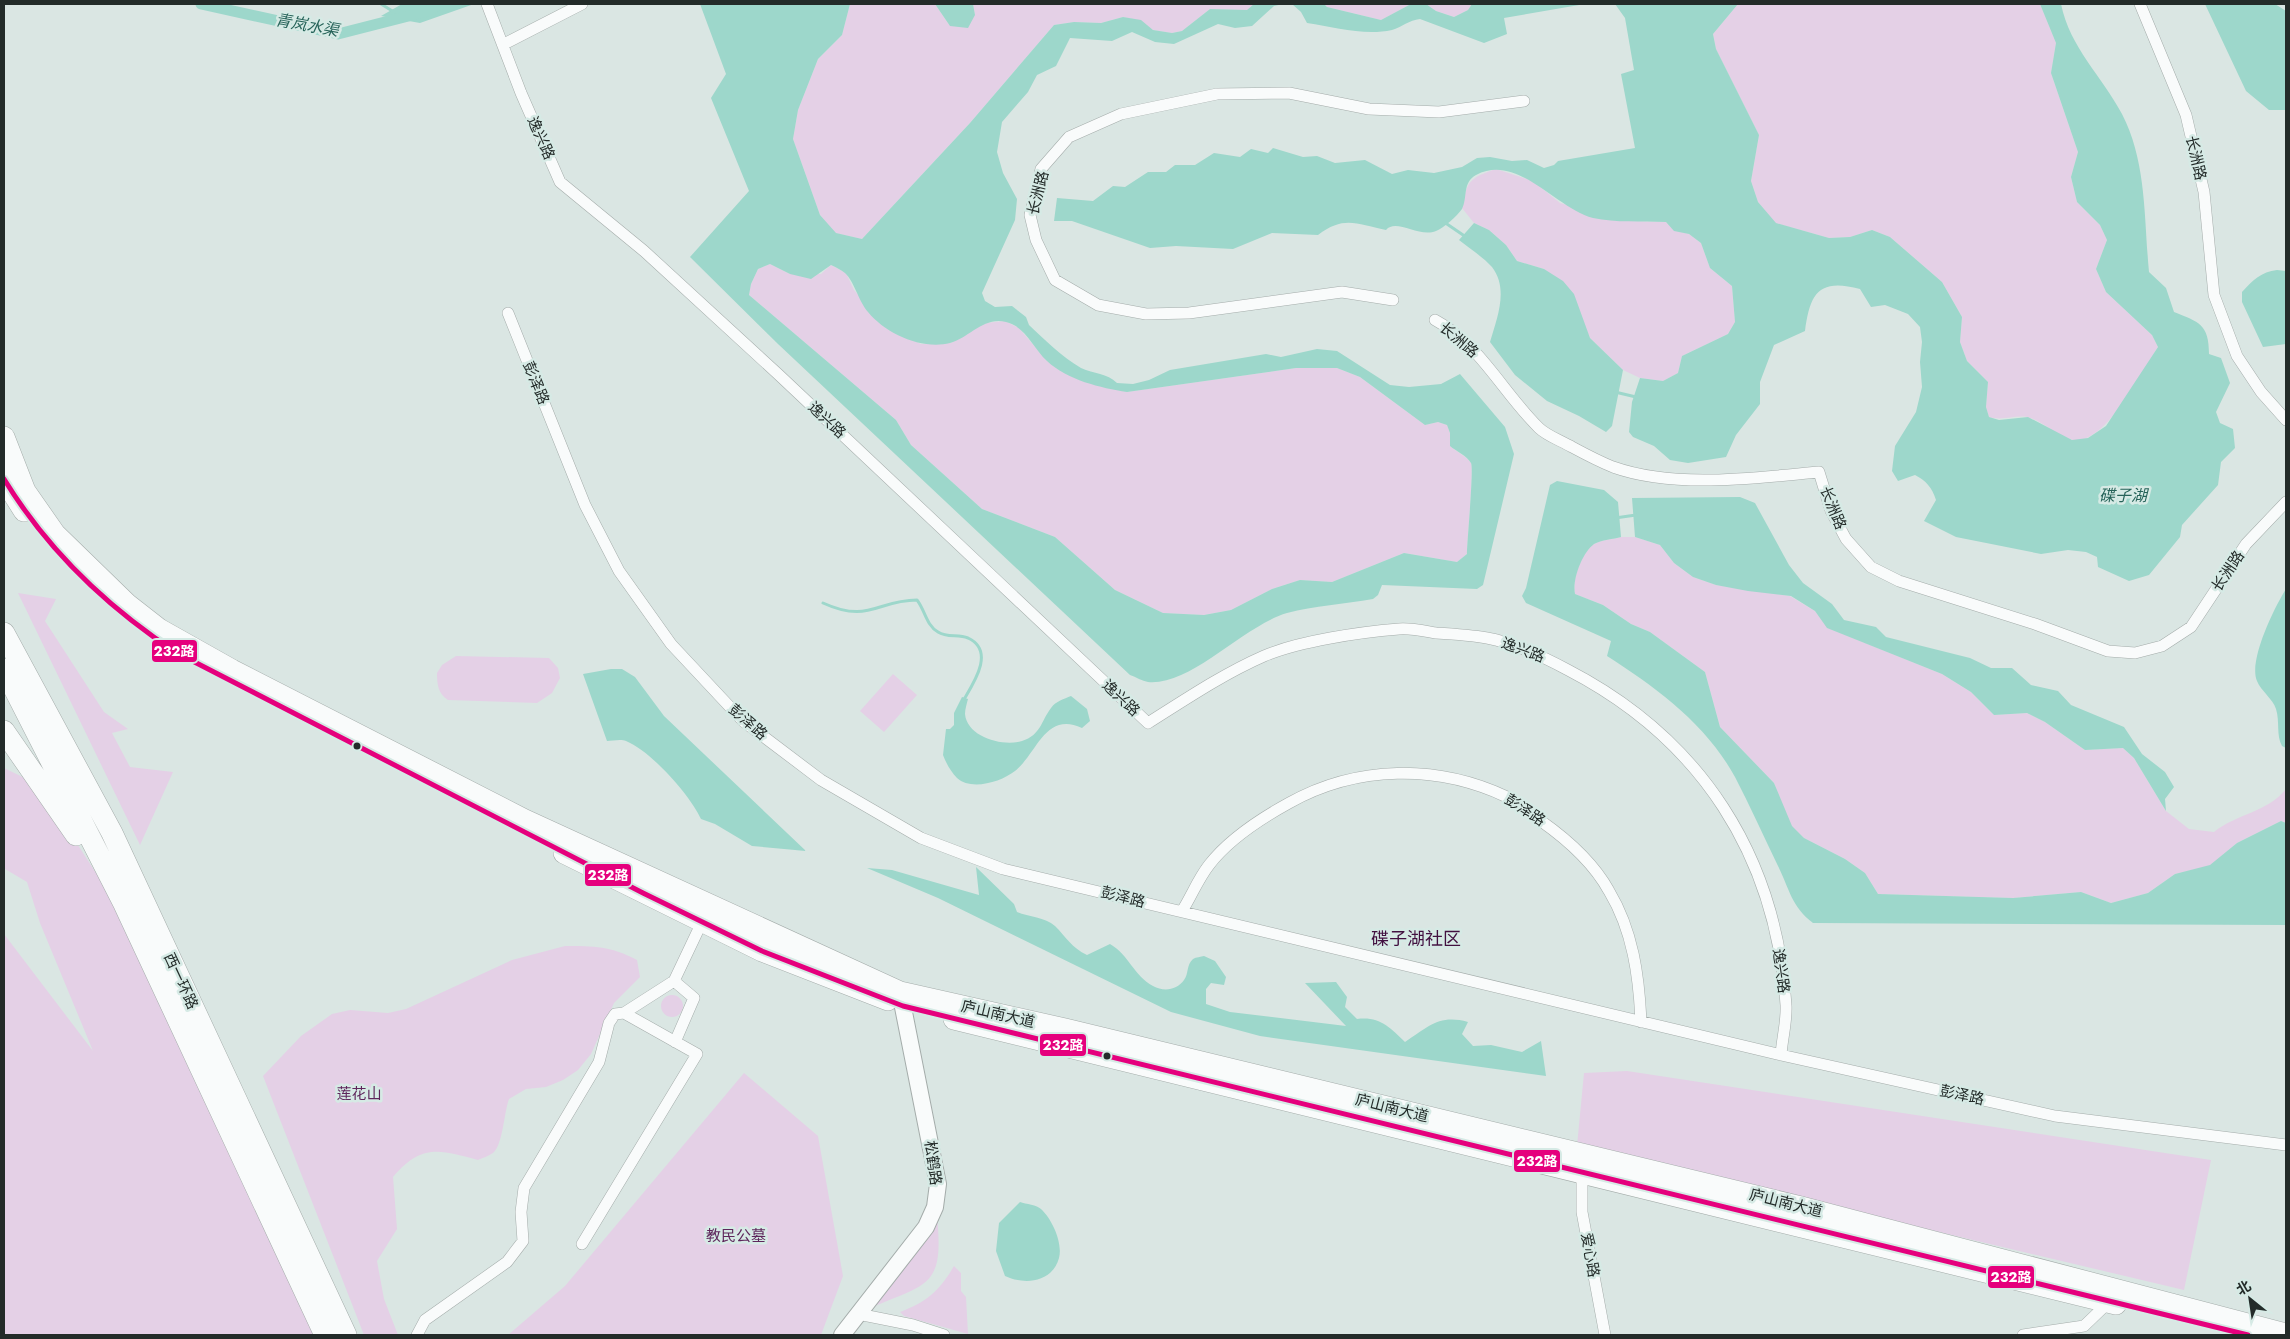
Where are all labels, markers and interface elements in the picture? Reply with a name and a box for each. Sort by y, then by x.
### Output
water label: 青岚水渠 [273,8,342,42]
street label: 逸兴路 [522,113,560,163]
street label: 长洲路 [2180,134,2212,182]
street label: 长洲路 [1022,168,1054,218]
street label: 长洲路 [1435,317,1483,363]
street label: 彭泽路 [517,358,555,408]
street label: 逸兴路 [803,397,851,443]
street label: 长洲路 [1814,483,1852,533]
water label: 碟子湖 [2099,484,2150,507]
street label: 长洲路 [2206,546,2250,596]
street label: 逸兴路 [1498,632,1548,668]
line badge: 232路 [151,639,198,663]
text: 232路 [153,641,195,661]
street label: 逸兴路 [1097,675,1145,721]
street label: 彭泽路 [724,699,772,745]
unlabelled marker [352,741,362,751]
street label: 彭泽路 [1500,789,1550,831]
line badge: 232路 [584,863,632,887]
text: 232路 [587,865,629,885]
street label: 彭泽路 [1098,881,1148,913]
district label: 碟子湖社区 [1371,926,1461,952]
street label: 逸兴路 [1767,947,1795,995]
street label: 西一环路 [158,949,204,1013]
street label: 庐山南大道 [959,995,1037,1033]
line badge: 232路 [1039,1033,1087,1057]
text: 232路 [1042,1035,1084,1055]
unlabelled marker [1102,1051,1112,1061]
street label: 彭泽路 [1938,1080,1986,1110]
park label: 莲花山 [336,1083,382,1105]
street label: 庐山南大道 [1353,1088,1431,1128]
street label: 松鹤路 [919,1139,947,1187]
line badge: 232路 [1513,1149,1561,1173]
text: 232路 [1516,1151,1558,1171]
street label: 庐山南大道 [1747,1183,1825,1223]
park label: 教民公墓 [706,1225,766,1247]
street label: 爱心路 [1575,1231,1605,1279]
line badge: 232路 [1987,1265,2035,1289]
text: 232路 [1990,1267,2032,1287]
north arrow [2225,1274,2275,1324]
text: 北 [2232,1276,2255,1300]

